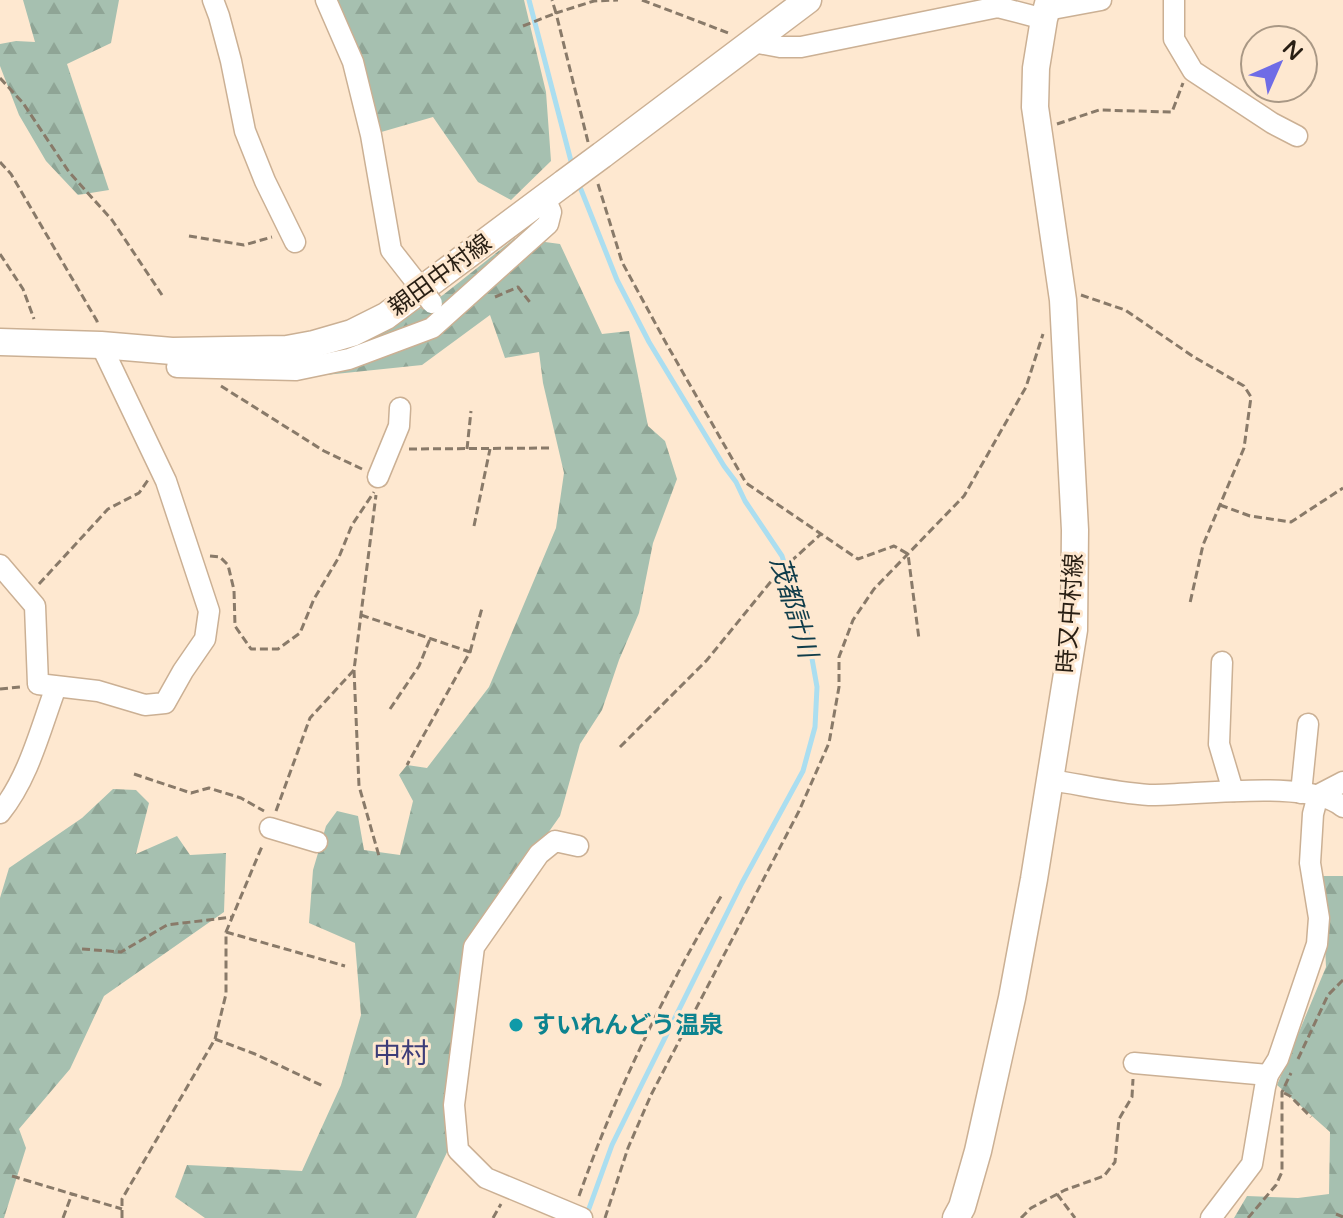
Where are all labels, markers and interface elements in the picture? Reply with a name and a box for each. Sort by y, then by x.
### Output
north arrow [1239,24,1319,104]
text: N [1277,35,1308,66]
street label: 親田中村線 [383,228,497,322]
street label: 時又中村線 [1052,552,1089,674]
water label: 茂都計川 [763,553,824,664]
place label: すいれんどう温泉 [532,1011,723,1040]
marker: すいれんどう温泉 [507,1016,525,1034]
district label: 中村 [373,1037,429,1071]

